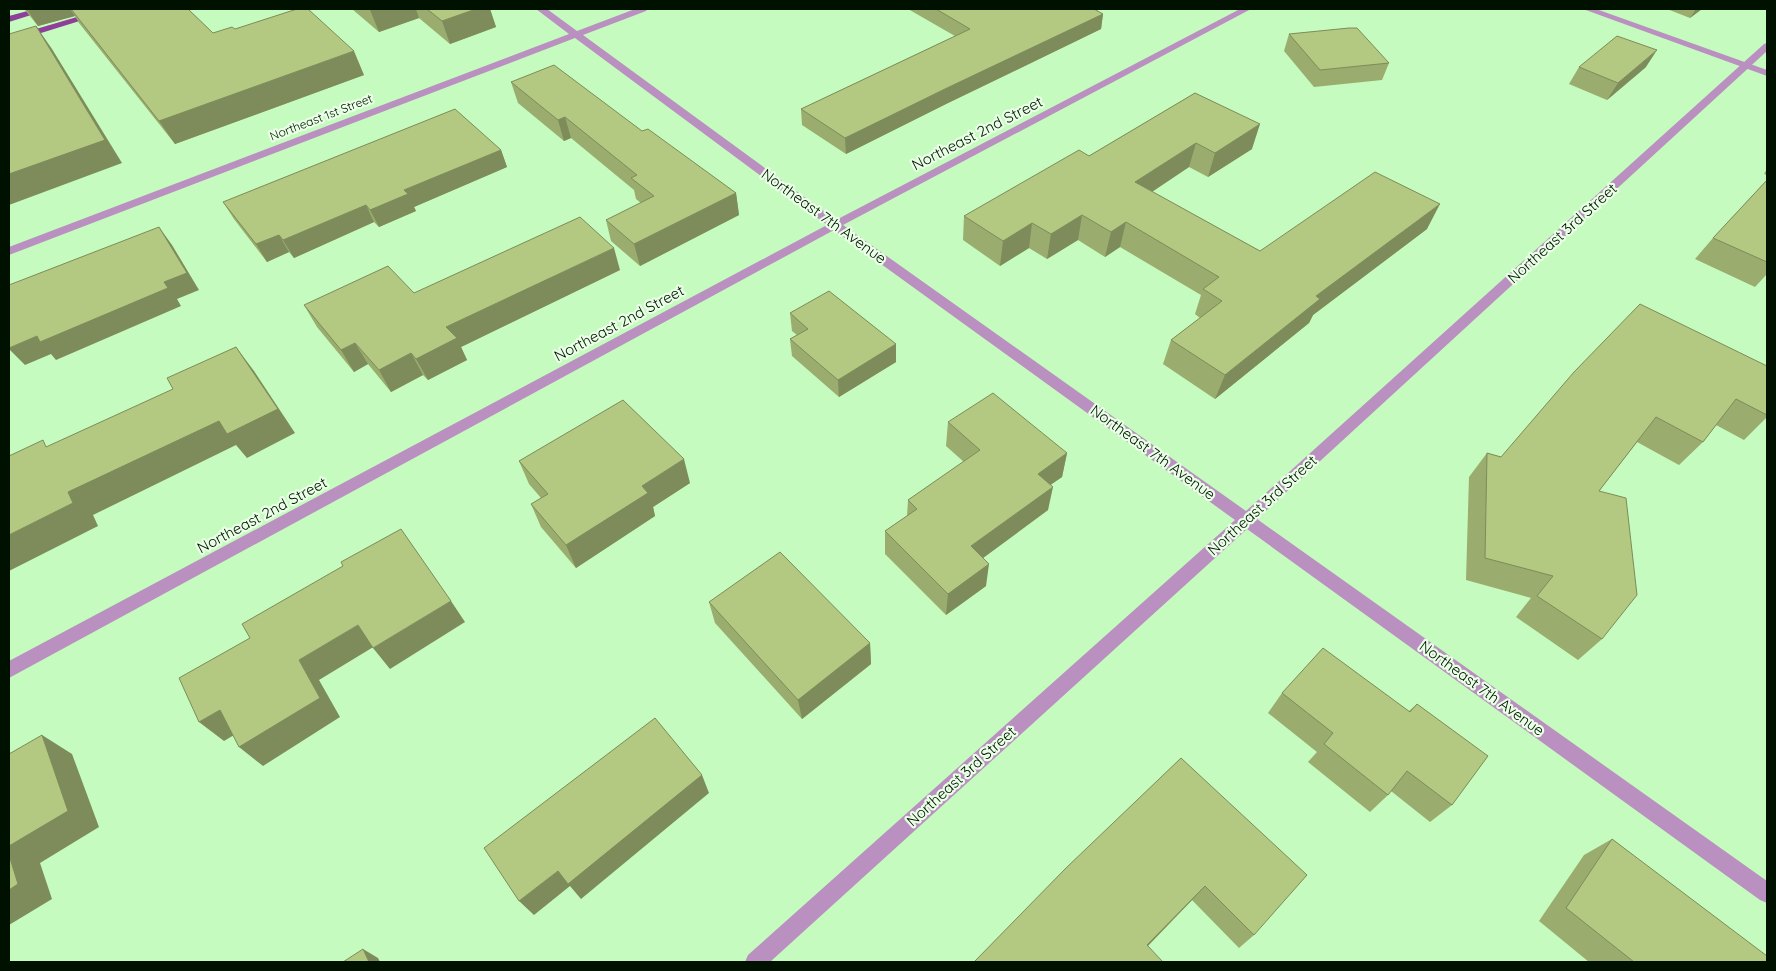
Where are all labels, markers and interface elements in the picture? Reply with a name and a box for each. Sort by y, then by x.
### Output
street label: Northeast 1st Street [268,91,374,143]
street label: Northeast 2nd Street [908,92,1046,174]
street label: Northeast 7th Avenue [758,164,890,268]
street label: Northeast 3rd Street [1503,179,1621,287]
street label: Northeast 2nd Street [551,281,687,365]
street label: Northeast 7th Avenue [1087,400,1219,504]
street label: Northeast 3rd Street [1203,451,1321,559]
street label: Northeast 2nd Street [194,473,330,557]
street label: Northeast 7th Avenue [1416,636,1548,740]
street label: Northeast 3rd Street [902,722,1020,830]

